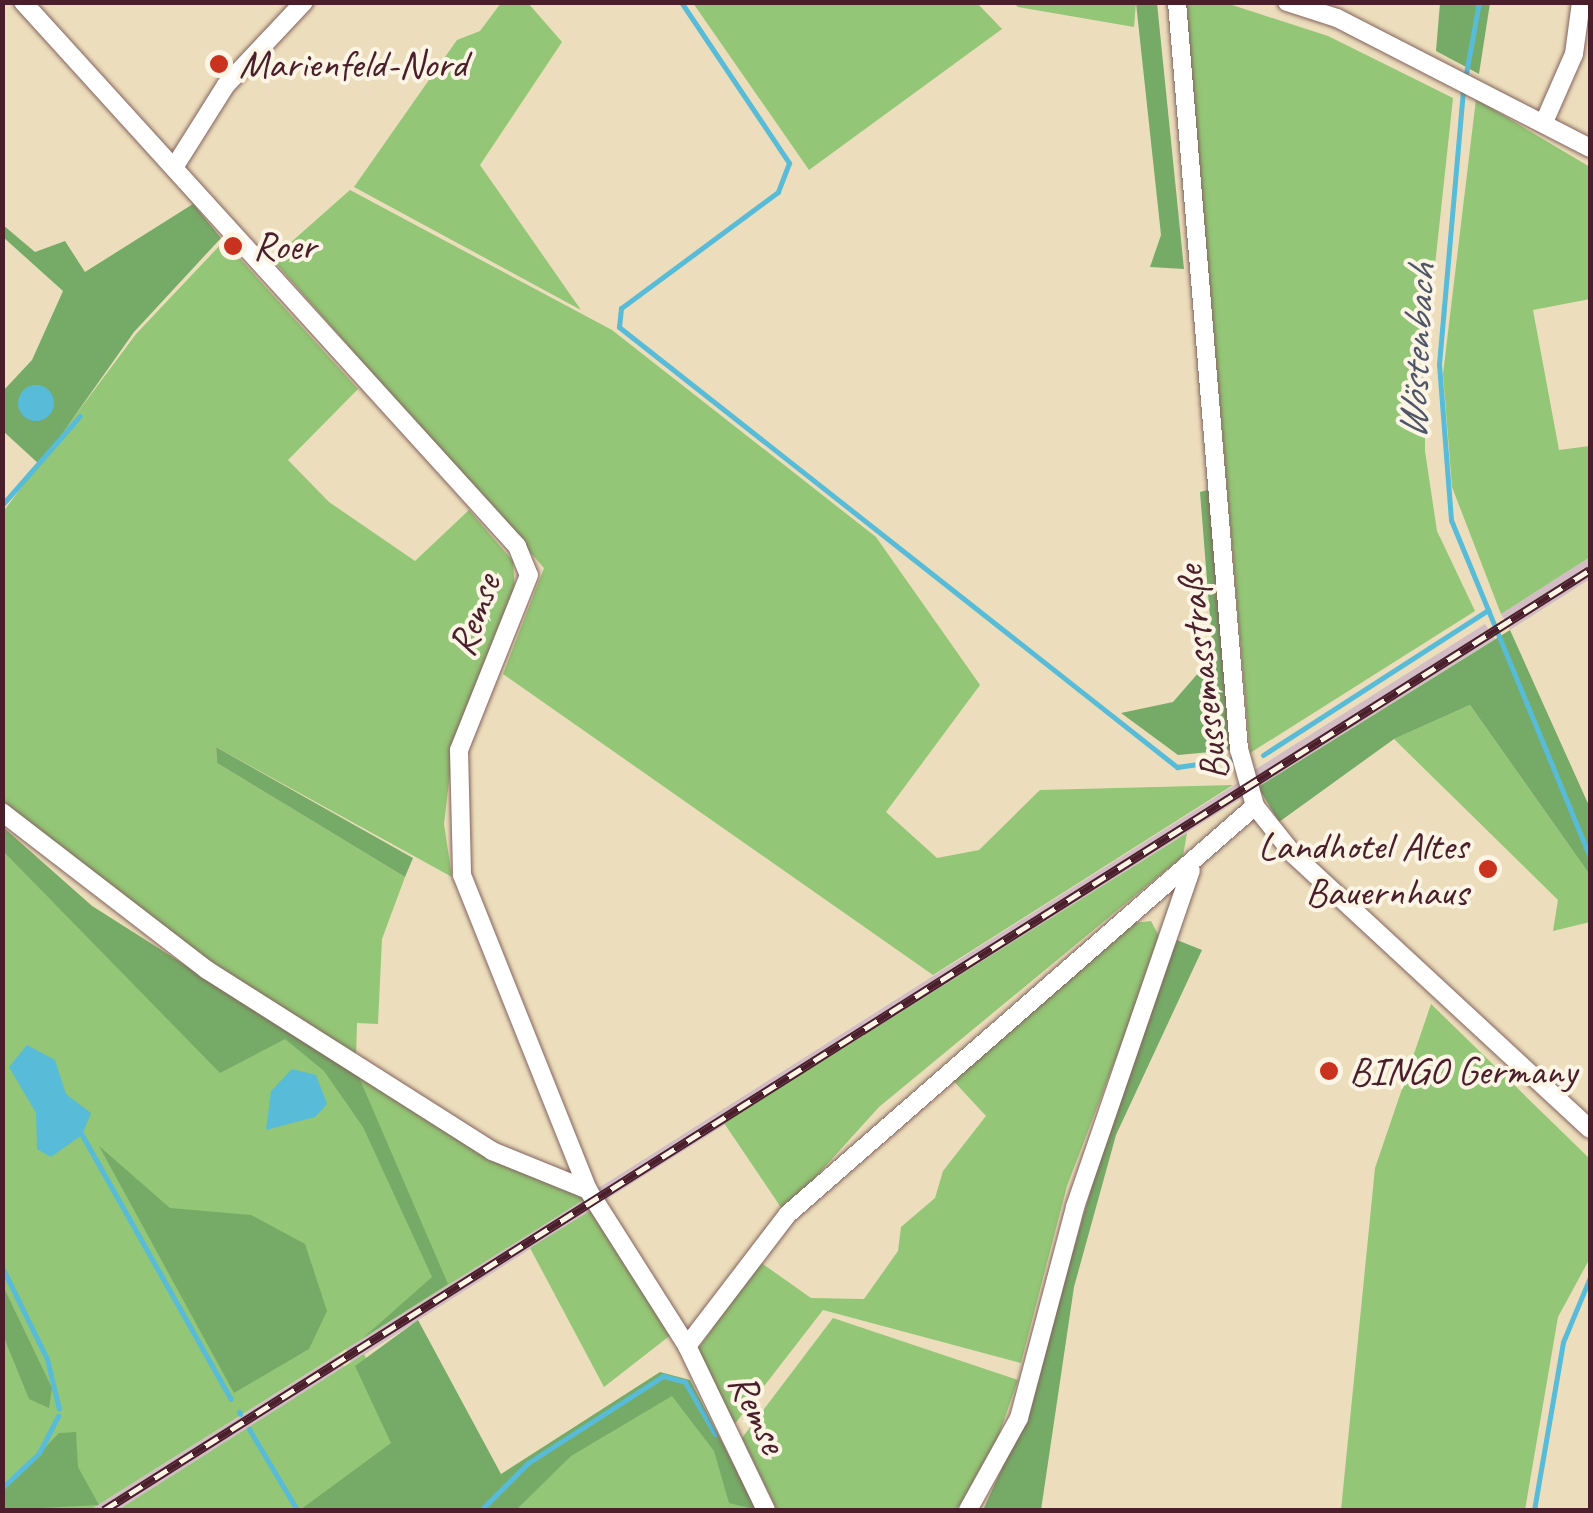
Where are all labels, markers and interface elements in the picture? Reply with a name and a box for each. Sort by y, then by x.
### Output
place label: Marienfeld-Nord [239,40,467,88]
marker: Marienfeld-Nord [208,53,230,75]
place label: Roer [253,222,316,270]
marker: Roer [222,235,244,257]
water label: Wöstenbach [1387,263,1447,441]
street label: Bussemasstraße [1165,563,1239,783]
street label: Remse [437,568,511,662]
place label: Landhotel Altes Bauernhaus [1258,822,1468,916]
marker: Landhotel Altes Bauernhaus [1477,858,1499,880]
place label: BINGO Germany [1349,1047,1577,1095]
marker: BINGO Germany [1318,1060,1340,1082]
street label: Remse [718,1365,798,1461]

